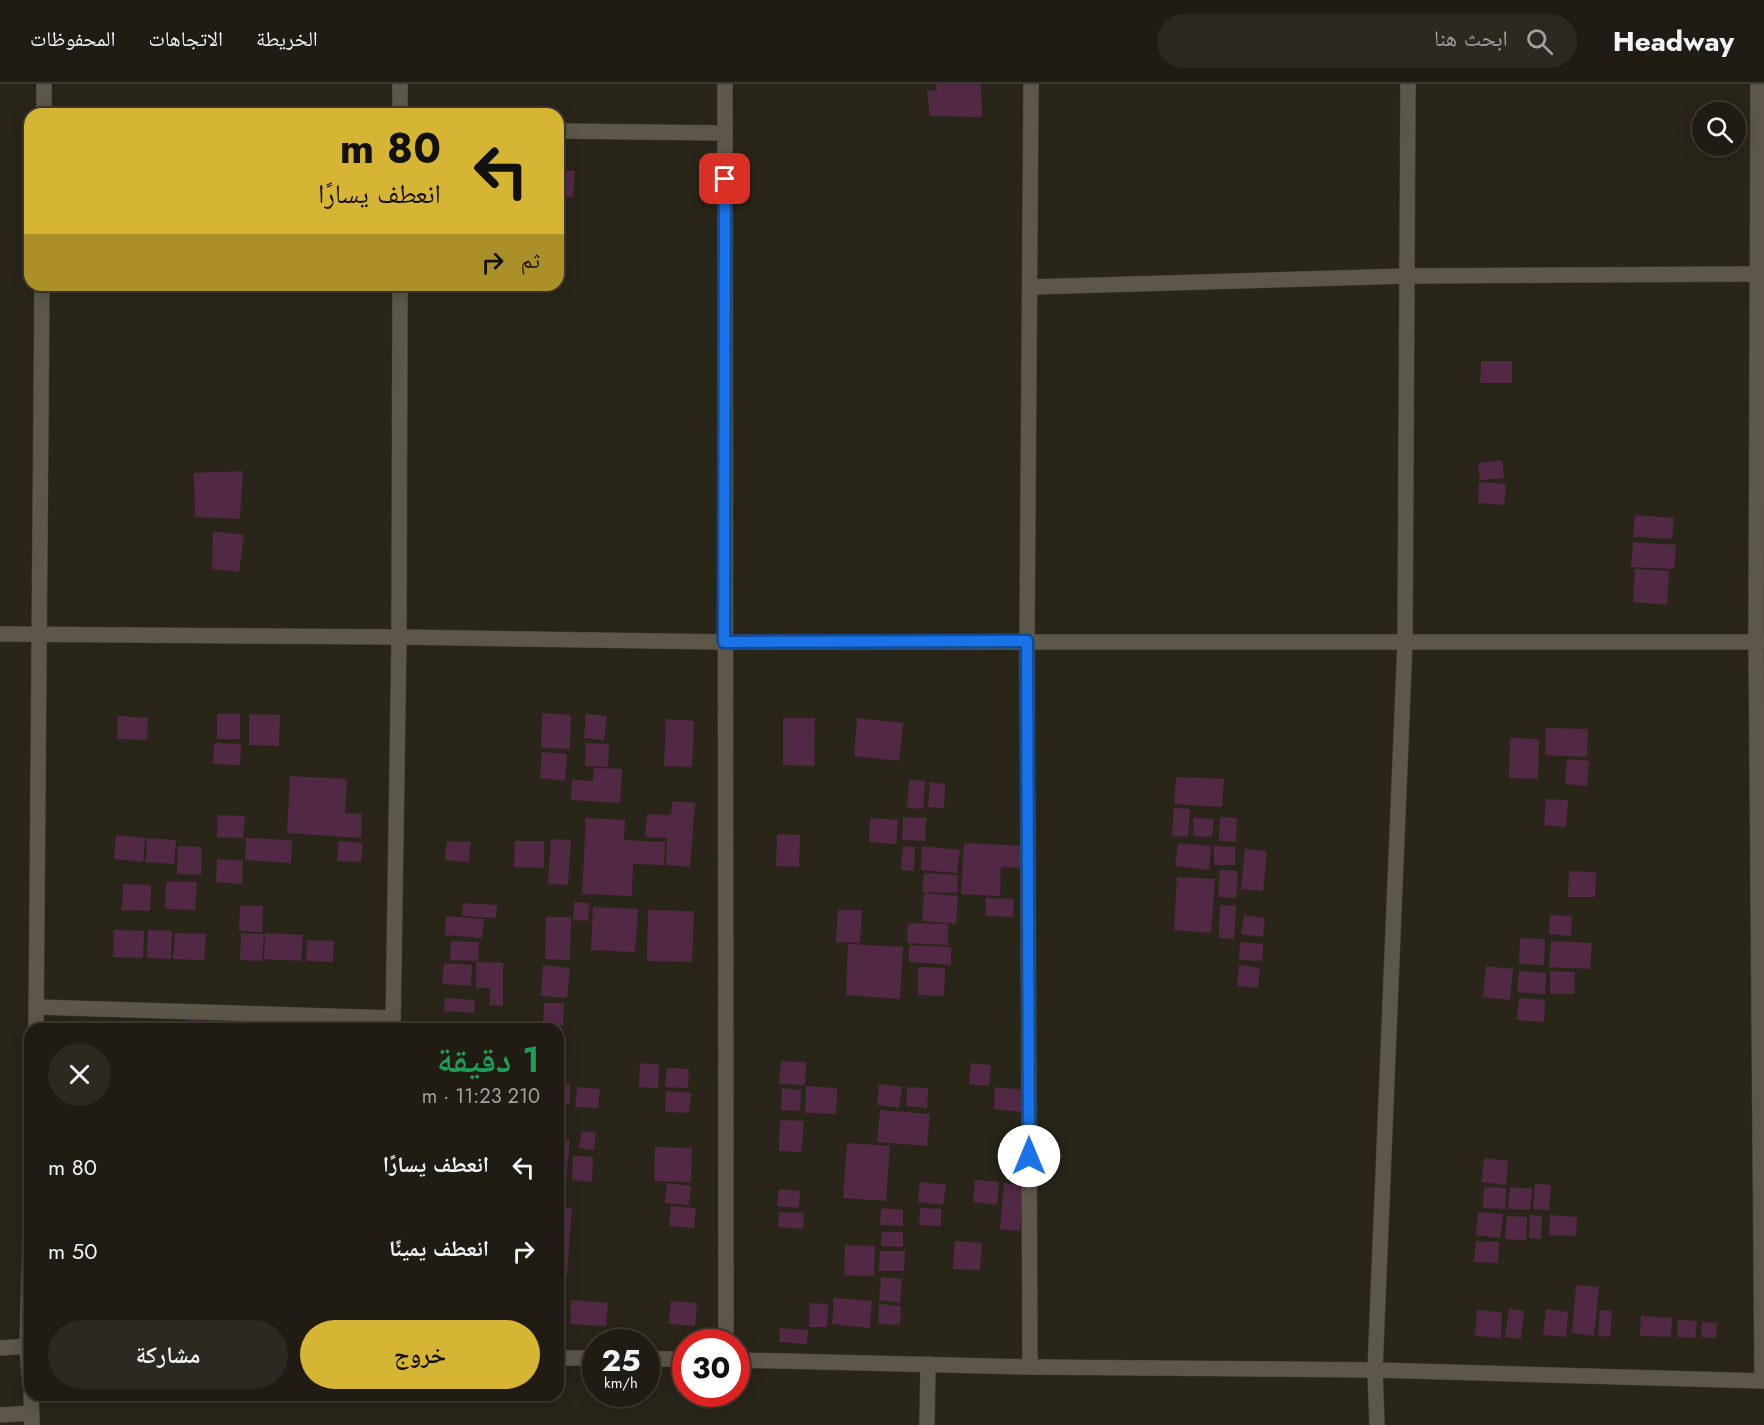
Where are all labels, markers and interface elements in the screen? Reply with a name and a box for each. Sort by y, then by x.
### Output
search box [1157,14,1577,68]
text: Headway [1613,21,1734,62]
text: ابحث هنا [1434,22,1508,54]
text: المحفوظات [30,24,115,54]
text: الاتجاهات [148,24,223,54]
text: الخريطة [256,24,318,54]
icon: search [1523,25,1556,58]
map controls [1692,102,1746,156]
button: search [1692,102,1746,156]
text: 80 m [340,118,441,179]
icon: left [462,132,540,210]
pin [699,153,750,204]
icon: arrive [708,162,741,195]
text: انعطف يسارًا [318,174,441,213]
text: ثم [521,244,540,276]
icon: right [476,246,509,279]
text: 1 دقيقة [437,1033,540,1085]
button: close [48,1043,111,1106]
text: 210 m · 11:23 [422,1082,540,1111]
position arrow [997,1124,1061,1188]
text: انعطف يسارًا [383,1148,489,1180]
text: 80 m [48,1151,97,1183]
icon: left [507,1151,540,1184]
text: انعطف يمينًا [389,1232,489,1264]
text: 50 m [48,1235,97,1267]
icon: right [507,1235,540,1268]
button: مشاركة [48,1320,288,1389]
button: خروج [300,1320,540,1389]
speed limit sign: 30 [672,1329,750,1407]
text: 25 [601,1339,641,1382]
text: km/h [604,1372,638,1394]

